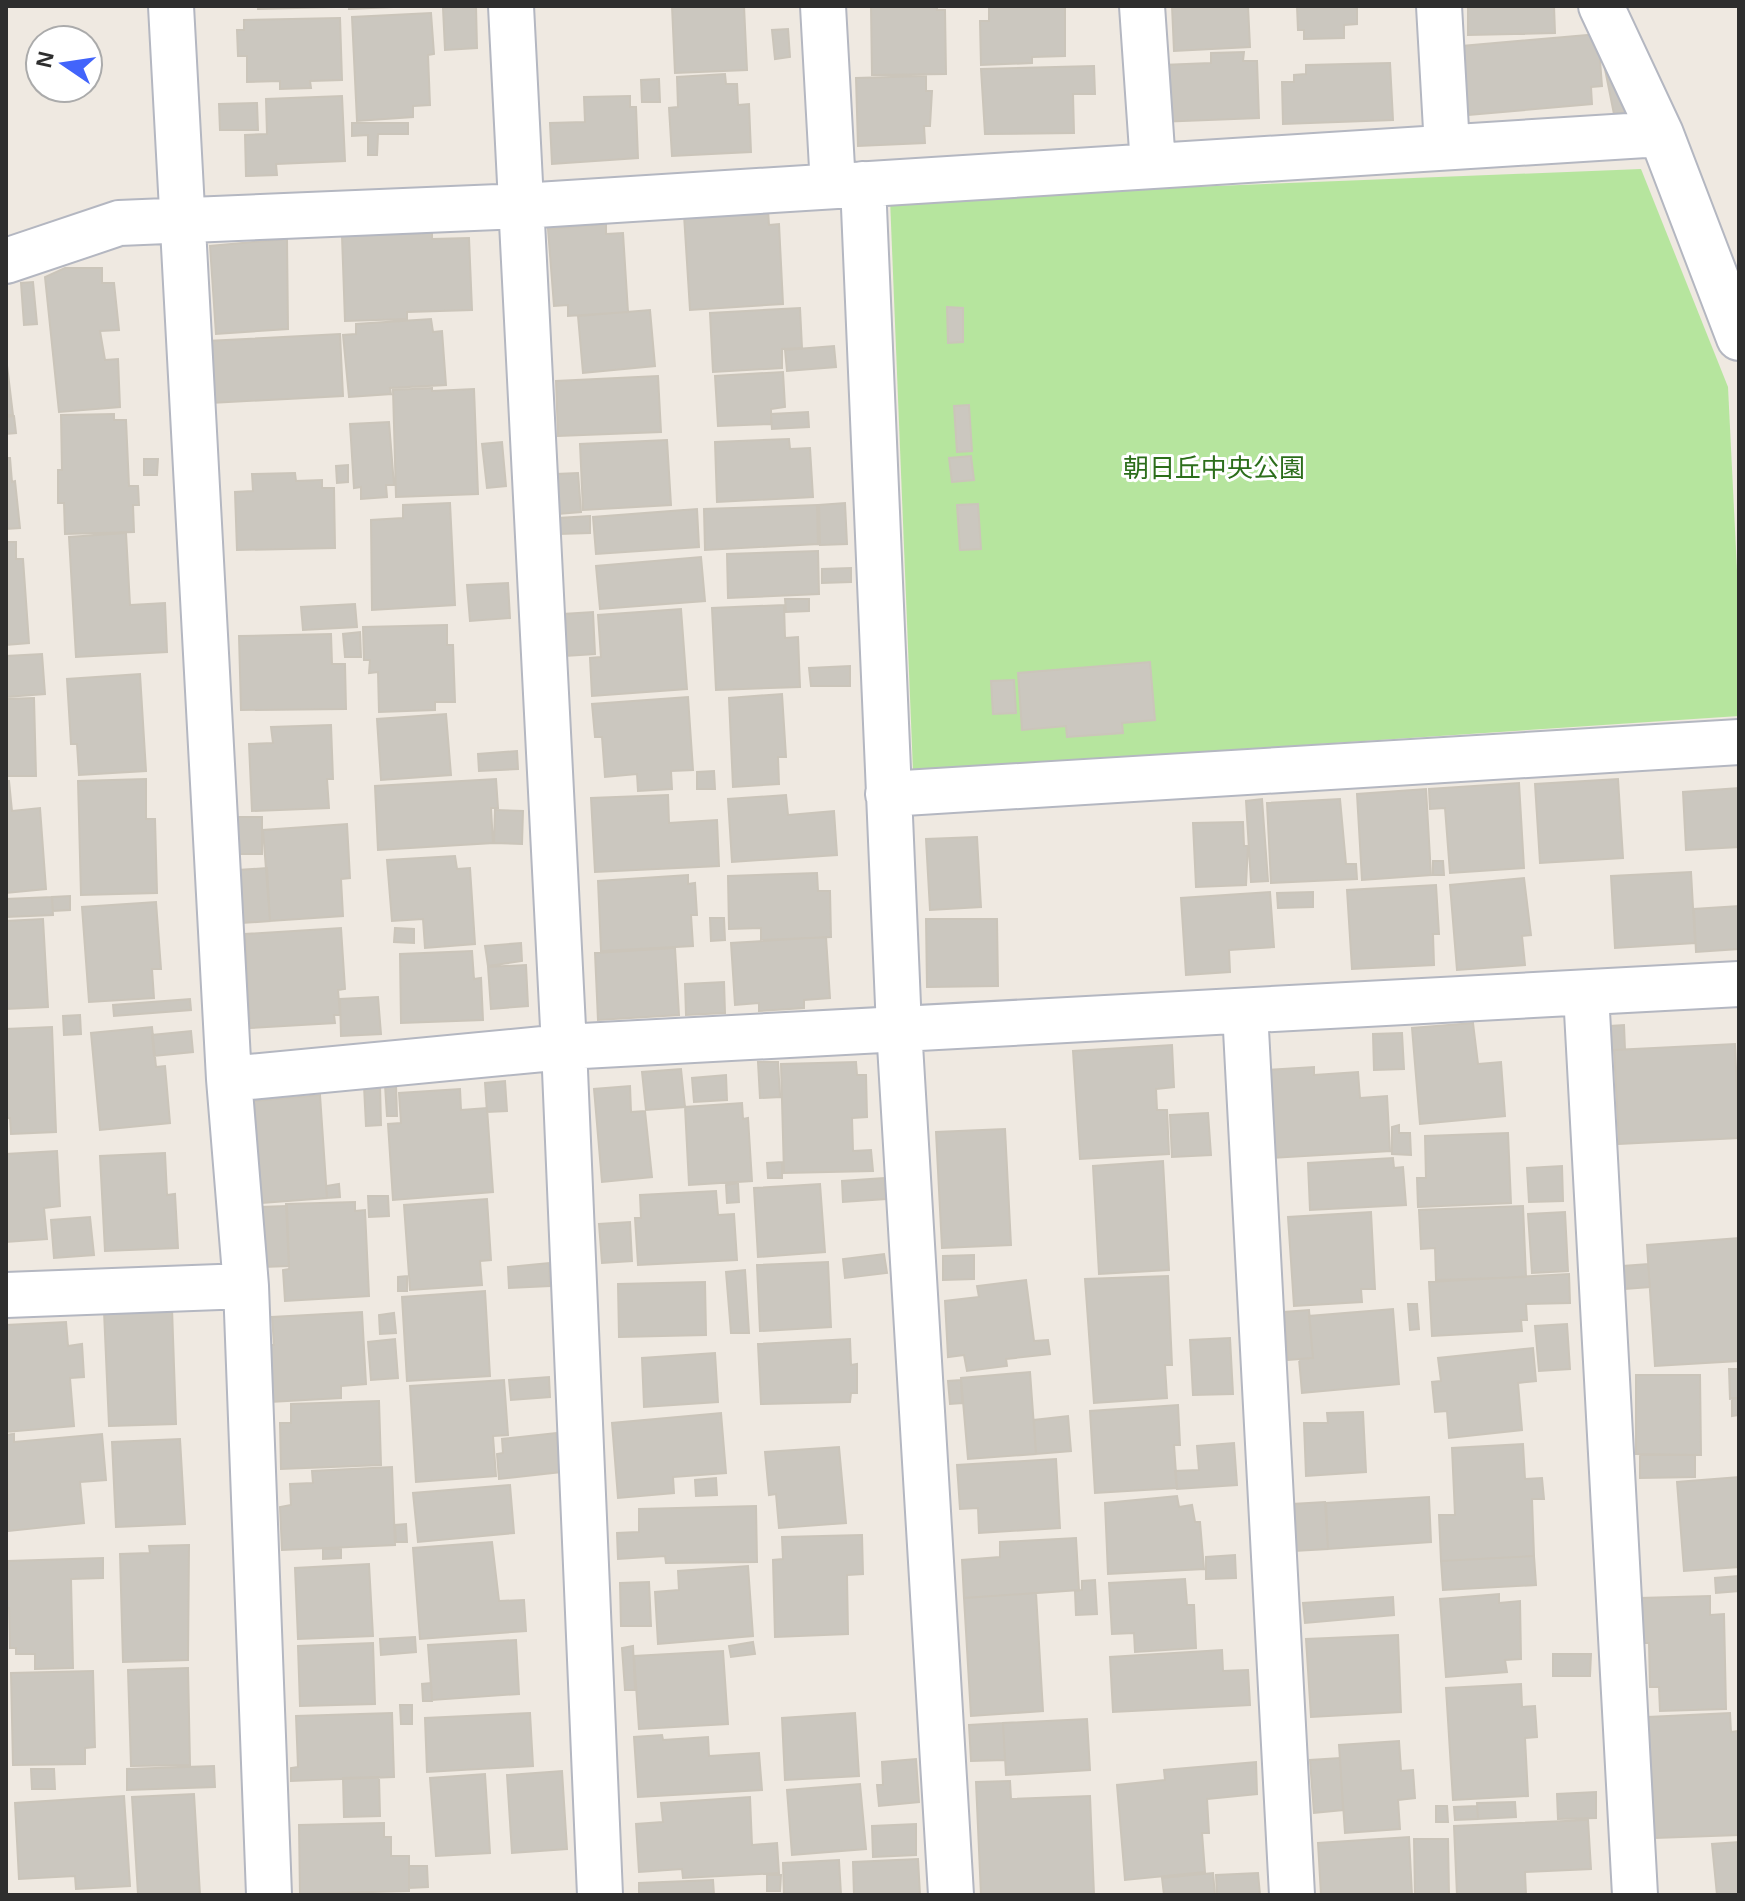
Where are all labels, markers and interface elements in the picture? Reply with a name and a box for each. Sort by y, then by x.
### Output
north arrow [24,24,104,104]
text: N [31,49,59,70]
park label: 朝日丘中央公園 [1123,453,1305,483]

